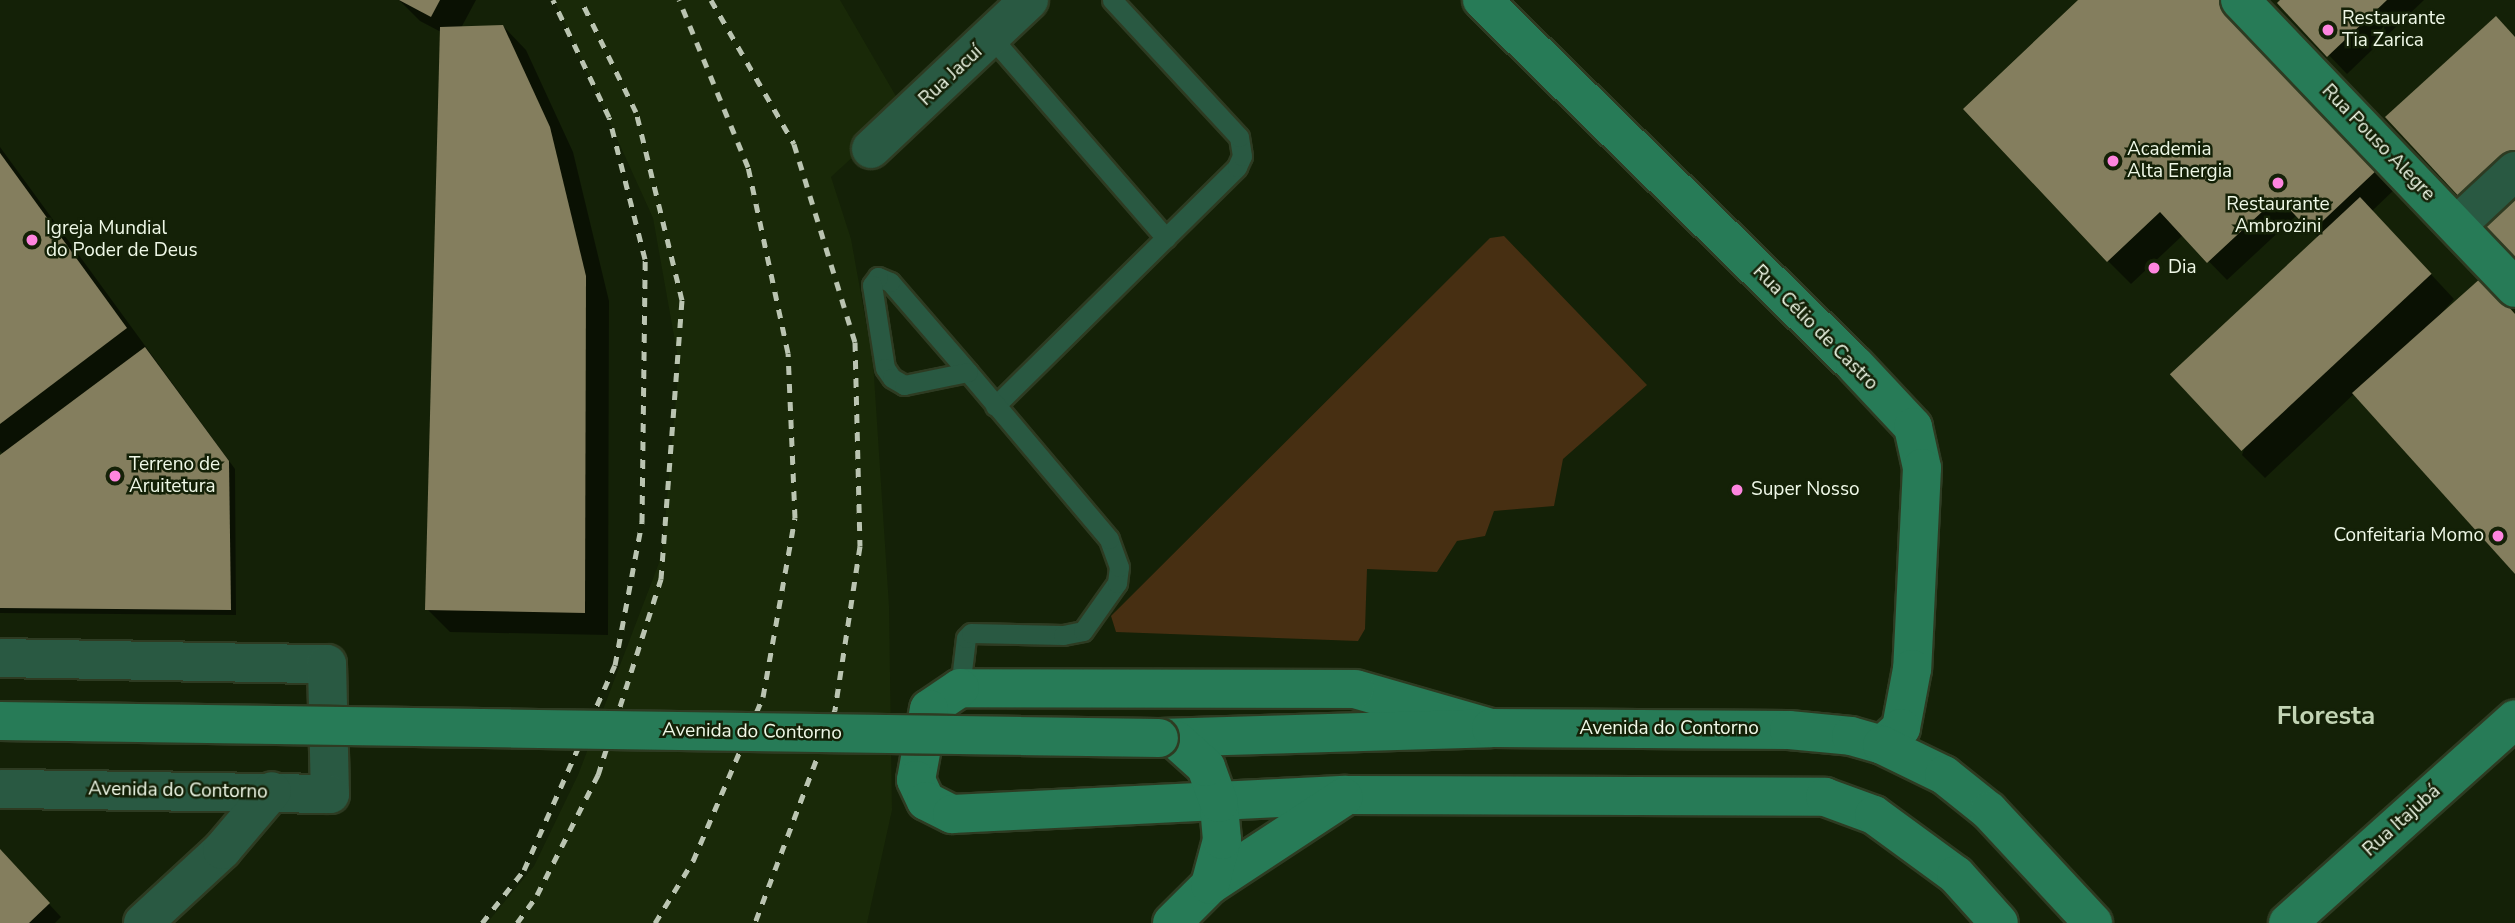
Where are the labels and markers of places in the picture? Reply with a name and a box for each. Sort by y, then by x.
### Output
place label: Restaurante Tia Zarica [2342,8,2445,52]
marker: Restaurante Tia Zarica [2320,22,2336,38]
place label: Academia Alta Energia [2127,139,2232,183]
marker: Academia Alta Energia [2105,153,2121,169]
marker: Restaurante Ambrozini [2270,175,2286,191]
place label: Restaurante Ambrozini [2226,194,2330,238]
place label: Igreja Mundial do Poder de Deus [46,218,198,262]
marker: Igreja Mundial do Poder de Deus [24,232,40,248]
place label: Dia [2168,257,2197,279]
marker: Dia [2146,260,2162,276]
place label: Terreno de Aruitetura [129,454,220,498]
marker: Terreno de Aruitetura [107,468,123,484]
place label: Super Nosso [1751,479,1860,501]
marker: Super Nosso [1729,482,1745,498]
place label: Confeitaria Momo [2333,525,2484,547]
marker: Confeitaria Momo [2490,528,2506,544]

